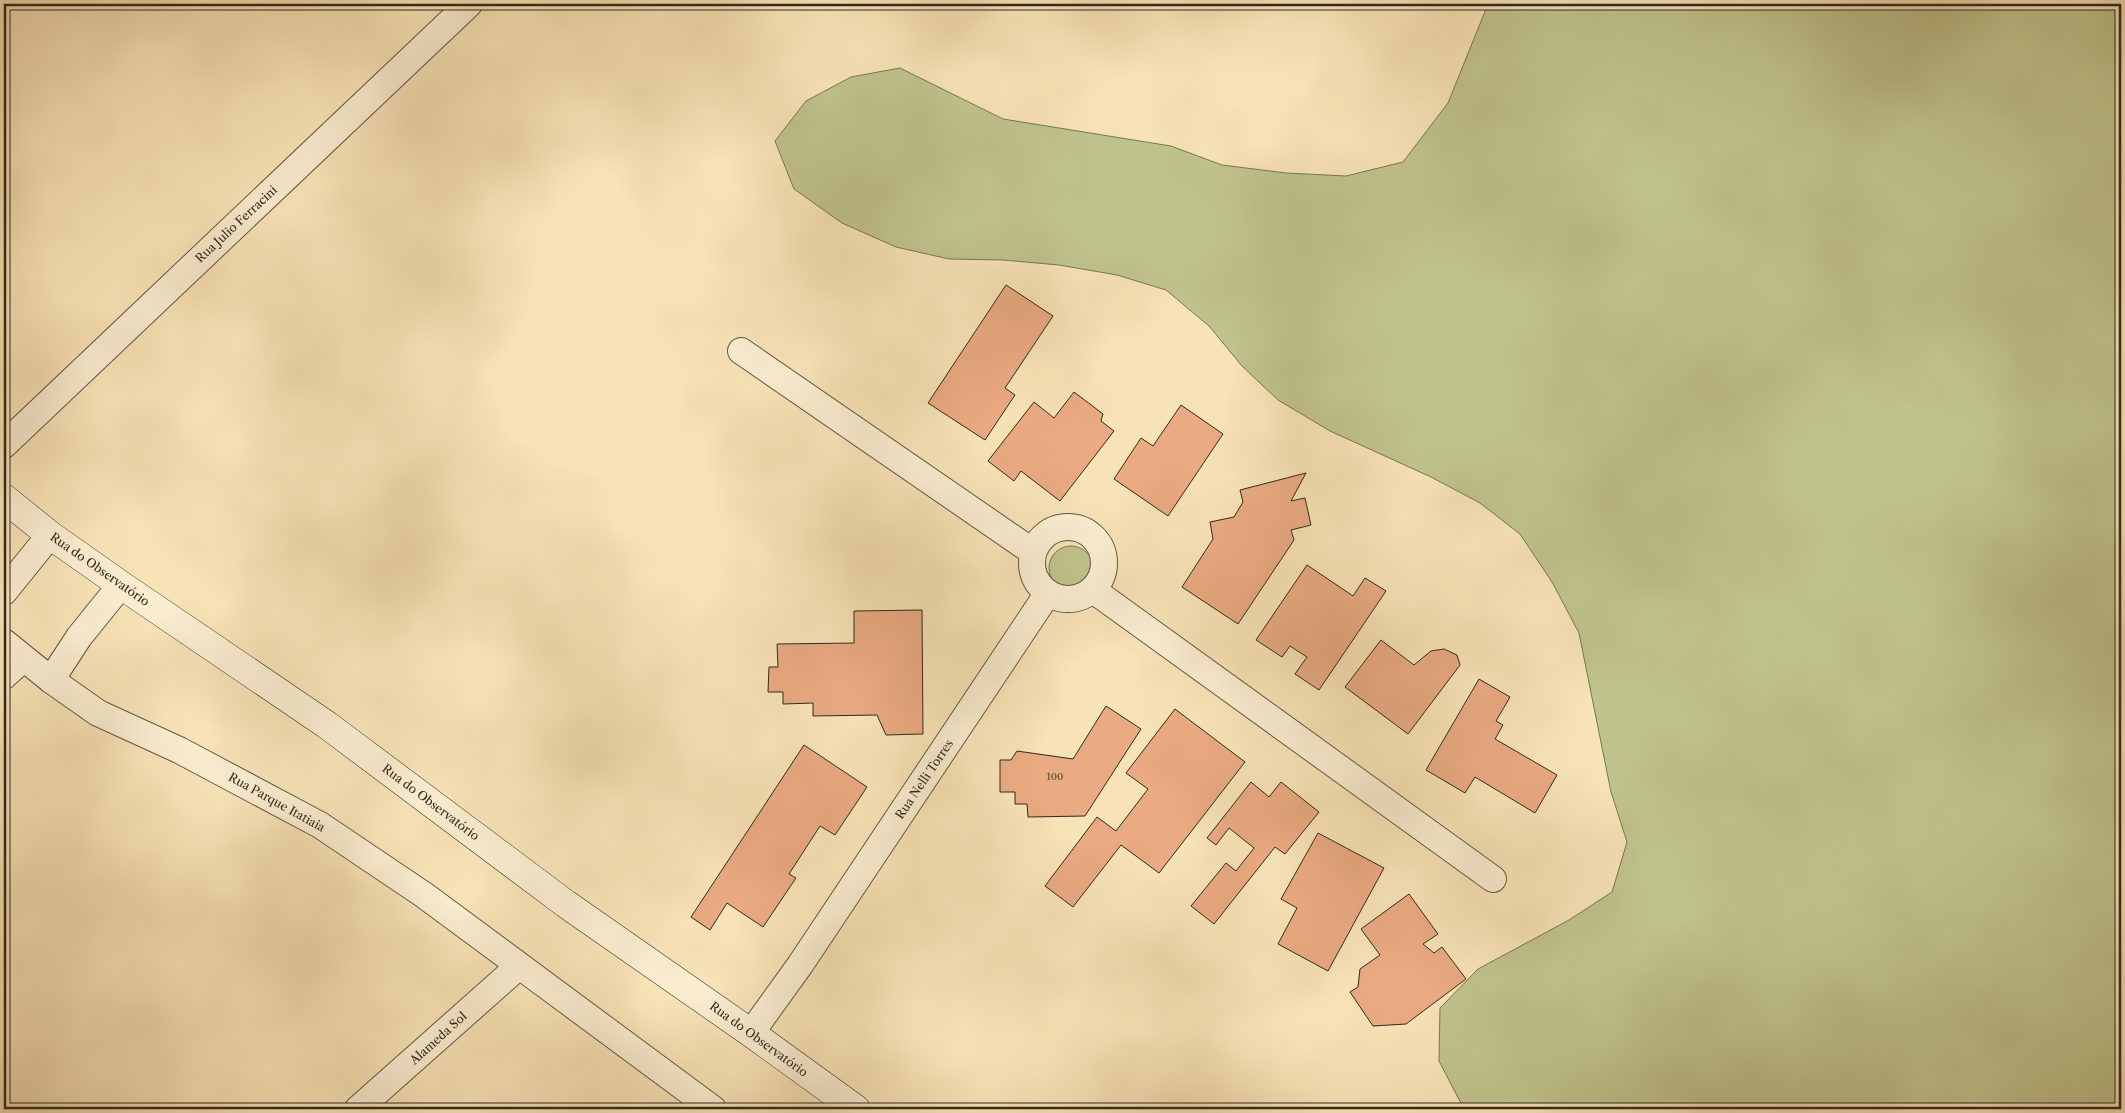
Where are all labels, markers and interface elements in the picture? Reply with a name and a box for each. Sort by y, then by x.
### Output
street label: Rua Julio Ferracini [192,182,280,266]
street label: Rua do Observatório [47,529,153,609]
street label: Rua Nelli Torres [892,736,956,822]
street label: Rua do Observatório [379,761,483,843]
street label: Rua Parque Itatiaia [226,769,329,835]
house number: 100 [1047,770,1063,783]
street label: Rua do Observatório [707,998,811,1080]
street label: Alameda Sol [406,1008,470,1068]

